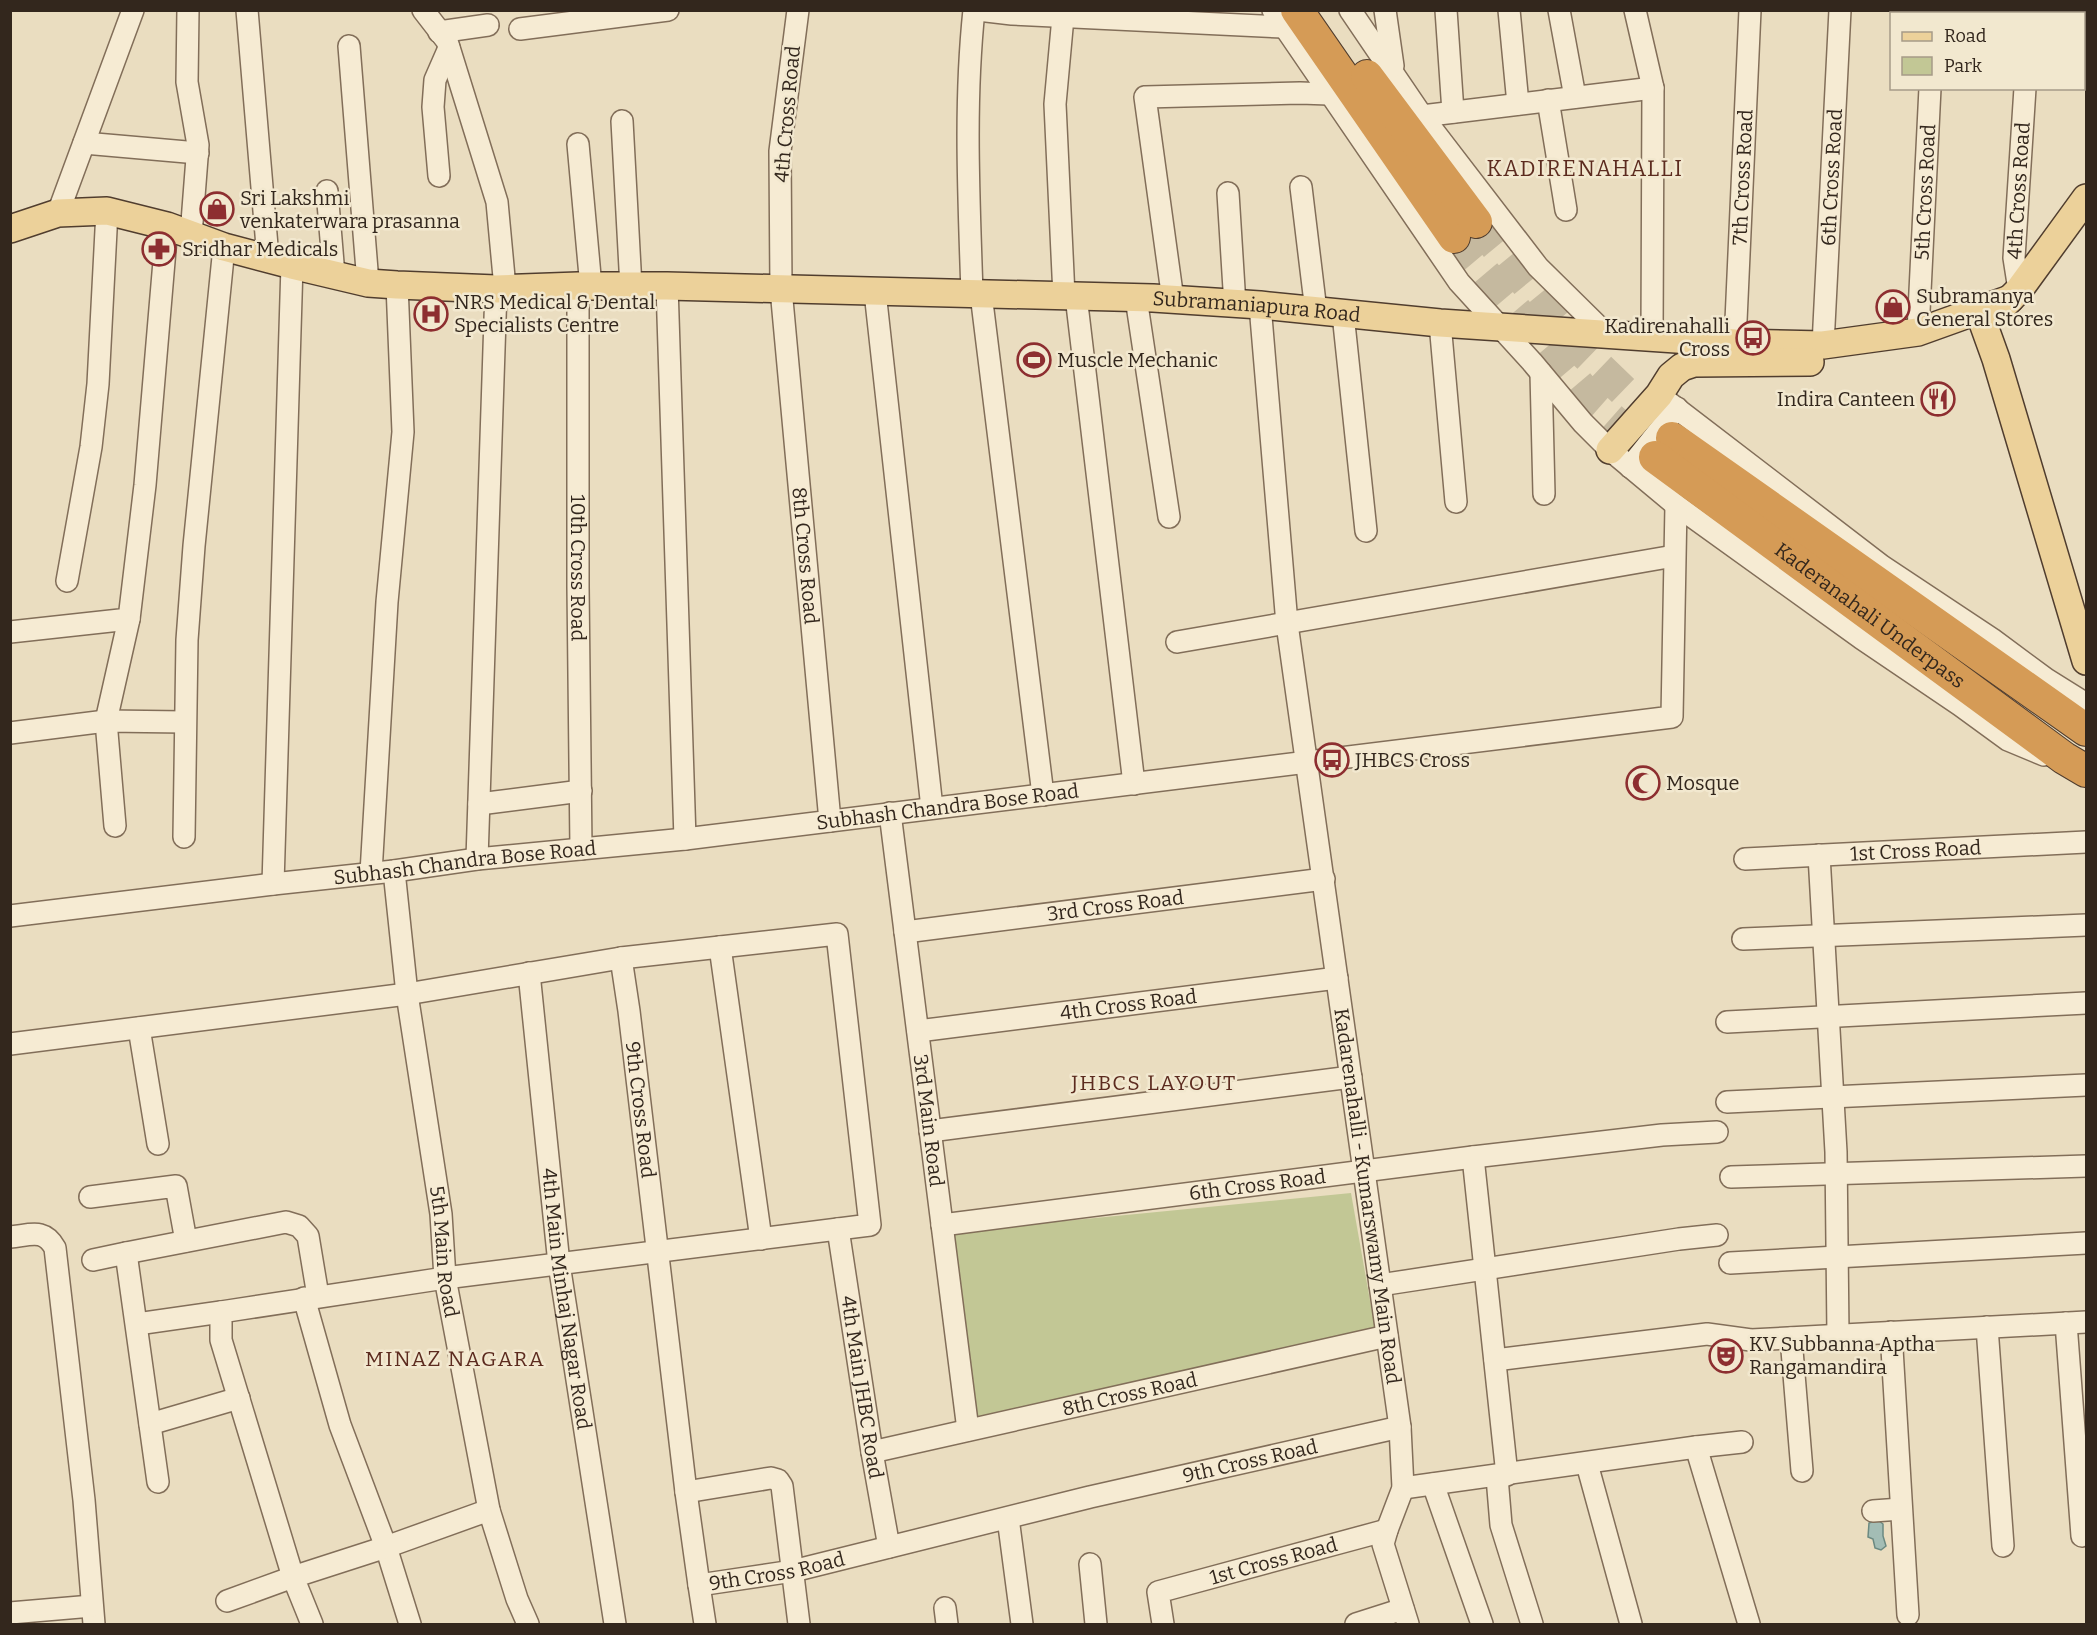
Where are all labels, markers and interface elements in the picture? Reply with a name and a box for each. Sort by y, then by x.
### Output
legend [1890,12,2085,90]
text: Road [1944,25,1987,47]
street label: 4th Cross Road [769,44,805,184]
text: Park [1944,55,1983,77]
street label: 6th Cross Road [1816,108,1847,247]
street label: 7th Cross Road [1727,109,1758,246]
street label: 4th Cross Road [2002,121,2035,260]
street label: 5th Cross Road [1910,123,1940,261]
district label: KADIRENAHALLI [1487,155,1684,182]
place label: Sri Lakshmi venkaterwara prasanna [239,186,460,233]
shop icon: Sri Lakshmi venkaterwara prasanna [199,191,235,227]
pharmacy icon: Sridhar Medicals [141,231,177,267]
place label: Sridhar Medicals [182,237,338,261]
place label: Subramanya General Stores [1916,284,2053,331]
street label: Subramaniapura Road [1152,286,1362,327]
shop icon: Subramanya General Stores [1875,289,1911,325]
place label: NRS Medical & Dental Specialists Centre [454,290,655,337]
hospital icon: NRS Medical & Dental Specialists Centre [413,296,449,332]
place label: Kadirenahalli Cross [1604,314,1730,361]
bus stop icon: Kadirenahalli Cross [1735,320,1771,356]
sports icon: Muscle Mechanic [1016,342,1052,378]
place label: Muscle Mechanic [1057,348,1218,372]
restaurant icon: Indira Canteen [1920,381,1956,417]
place label: Indira Canteen [1777,387,1915,411]
street label: 8th Cross Road [787,486,824,626]
street label: 10th Cross Road [566,495,591,642]
street label: Kaderanahali Underpass [1770,537,1970,693]
bus stop icon: JHBCS Cross [1314,742,1350,778]
place label: JHBCS Cross [1354,748,1470,772]
mosque icon: Mosque [1625,765,1661,801]
place label: Mosque [1666,771,1739,795]
street label: Subhash Chandra Bose Road [815,778,1080,835]
street label: 1st Cross Road [1850,835,1982,866]
street label: Subhash Chandra Bose Road [332,836,597,889]
street label: 3rd Cross Road [1046,885,1185,926]
street label: 4th Cross Road [1059,984,1198,1025]
street label: Kadarenahalli - Kumarswamy Main Road [1329,1007,1406,1386]
street label: 9th Cross Road [621,1040,661,1180]
street label: 3rd Main Road [909,1053,949,1188]
district label: JHBCS LAYOUT [1070,1070,1237,1096]
street label: 6th Cross Road [1188,1164,1327,1205]
street label: 4th Main Minhaj Nagar Road [537,1167,597,1431]
street label: 5th Main Road [425,1184,464,1319]
street label: 4th Main JHBC Road [836,1294,889,1481]
place label: KV Subbanna Aptha Rangamandira [1749,1332,1935,1379]
theatre icon: KV Subbanna Aptha Rangamandira [1708,1338,1744,1374]
district label: MINAZ NAGARA [365,1346,545,1372]
street label: 8th Cross Road [1060,1367,1199,1421]
street label: 9th Cross Road [1180,1434,1320,1488]
street label: 1st Cross Road [1207,1532,1340,1589]
street label: 9th Cross Road [707,1547,847,1595]

